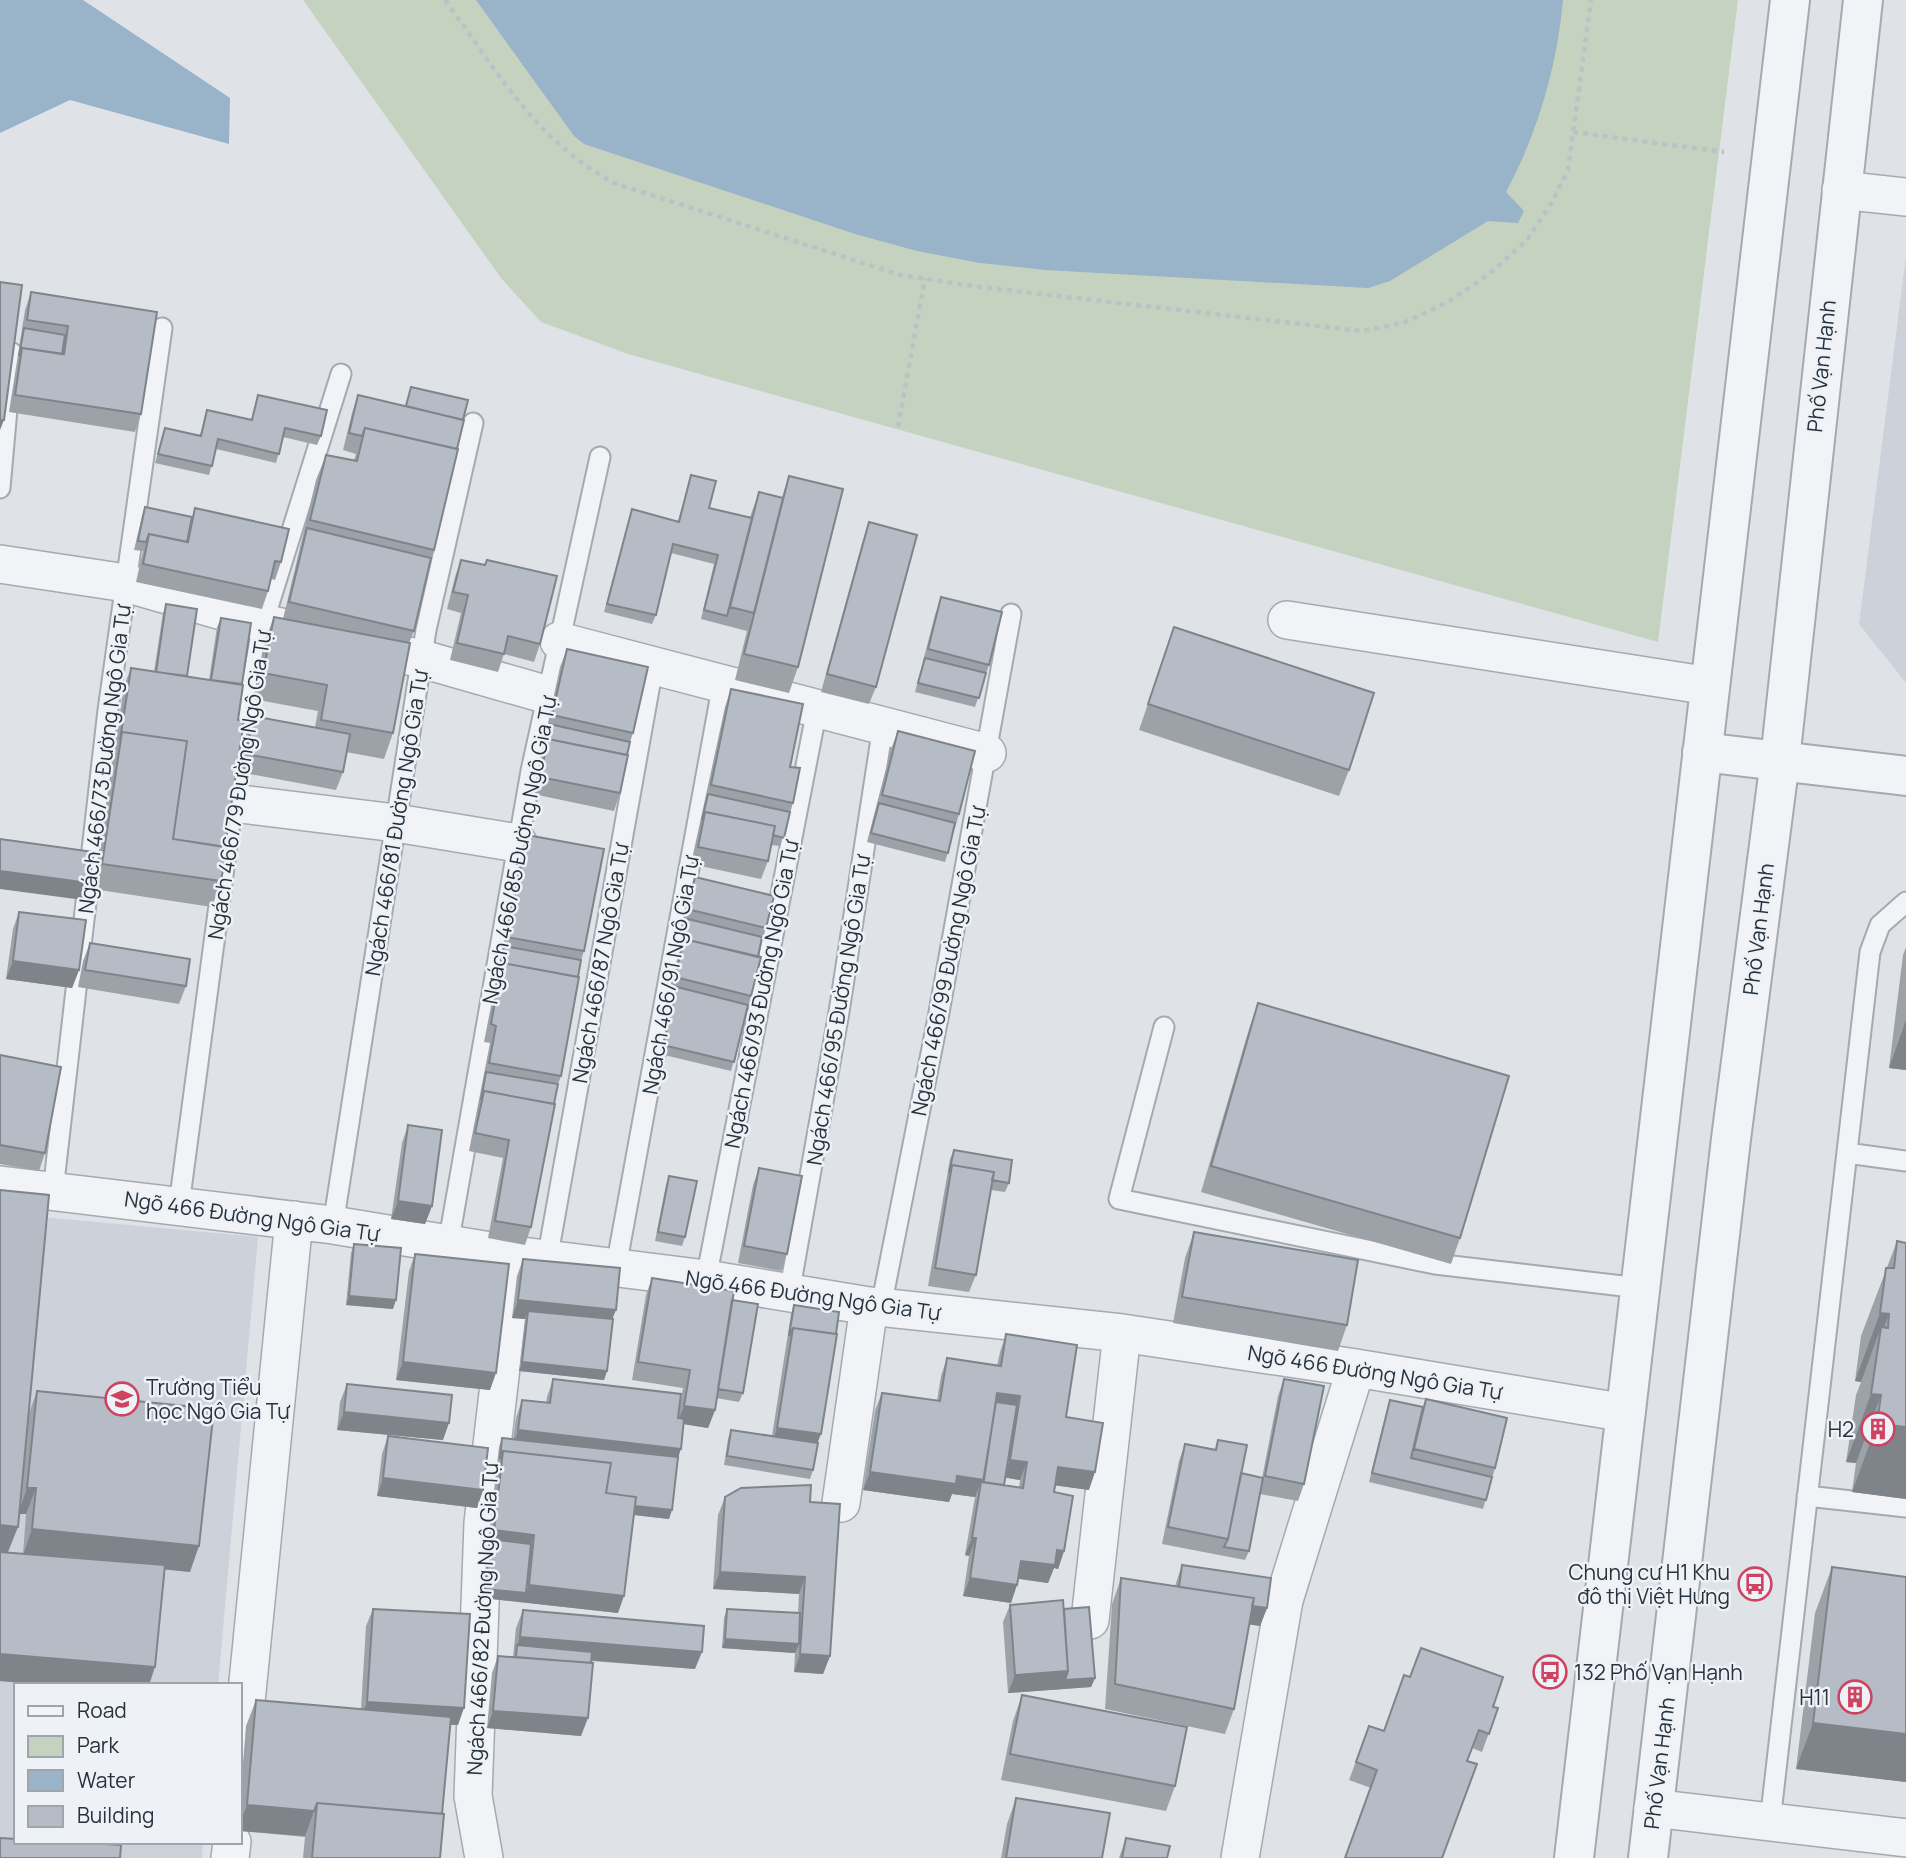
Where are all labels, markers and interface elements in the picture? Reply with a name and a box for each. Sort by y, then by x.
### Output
street label: Phố Vạn Hạnh [1800,298,1842,434]
street label: Ngách 466/73 Đường Ngô Gia Tự [71,602,137,915]
street label: Ngách 466/79 Đường Ngô Gia Tự [201,628,277,941]
street label: Ngách 466/81 Đường Ngô Gia Tự [358,668,434,978]
street label: Ngách 466/85 Đường Ngô Gia Tự [475,693,563,1006]
street label: Ngách 466/99 Đường Ngô Gia Tự [904,803,992,1118]
street label: Ngách 466/93 Đường Ngô Gia Tự [717,837,805,1151]
street label: Ngách 466/87 Ngô Gia Tự [565,840,635,1085]
street label: Ngách 466/95 Đường Ngô Gia Tự [800,852,876,1167]
street label: Ngách 466/91 Ngô Gia Tự [635,853,705,1096]
street label: Phố Vạn Hạnh [1736,861,1780,997]
street label: Ngõ 466 Đường Ngô Gia Tự [123,1184,382,1248]
street label: Ngõ 466 Đường Ngô Gia Tự [684,1263,943,1327]
street label: Ngõ 466 Đường Ngô Gia Tự [1246,1338,1505,1406]
place label: Trường Tiểu học Ngô Gia Tự [146,1373,290,1425]
school or university icon: Trường Tiểu học Ngô Gia Tự [103,1380,141,1418]
building icon: H2 [1859,1410,1897,1448]
place label: H2 [1828,1415,1854,1443]
street label: Ngách 466/82 Đường Ngô Gia Tự [460,1461,504,1776]
place label: Chung cư H1 Khu đô thị Việt Hưng [1568,1558,1730,1610]
bus stop icon: Chung cư H1 Khu đô thị Việt Hưng [1736,1565,1774,1603]
bus stop icon: 132 Phố Vạn Hạnh [1531,1653,1569,1691]
place label: 132 Phố Vạn Hạnh [1574,1658,1743,1686]
building icon: H11 [1836,1678,1874,1716]
legend [14,1683,242,1844]
place label: H11 [1799,1683,1830,1711]
street label: Phố Vạn Hạnh [1637,1695,1681,1831]
text: Road [77,1696,127,1724]
text: Park [77,1731,119,1759]
text: Water [77,1766,136,1794]
text: Building [77,1801,154,1829]

